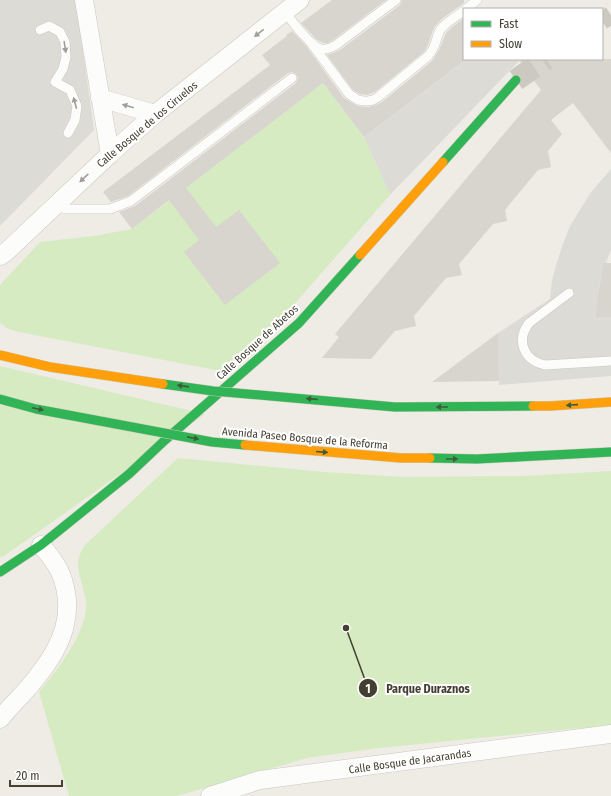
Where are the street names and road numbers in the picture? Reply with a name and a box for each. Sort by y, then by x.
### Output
street label: Calle Bosque de los Ciruelos [94,78,200,170]
street label: Calle Bosque de Abetos [214,302,301,383]
street label: Avenida Paseo Bosque de la Reforma [221,425,388,452]
street label: Calle Bosque de Jacarandas [348,746,472,777]

